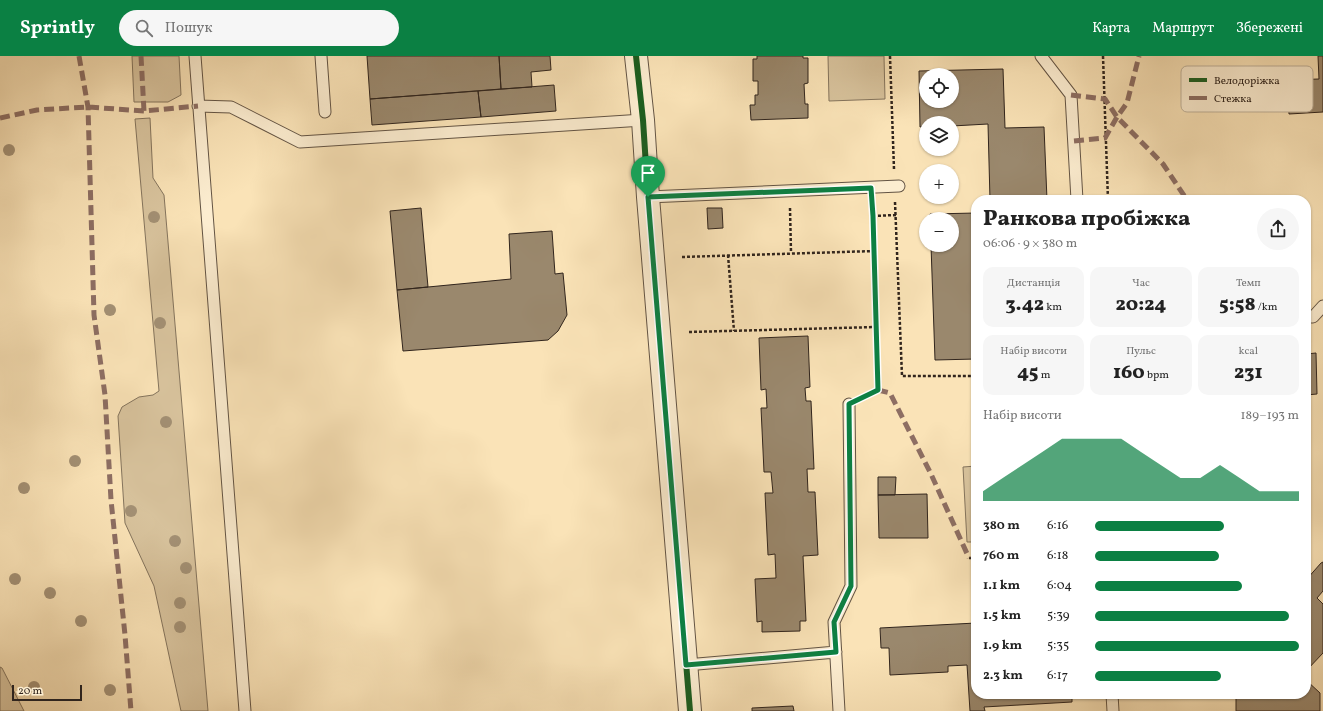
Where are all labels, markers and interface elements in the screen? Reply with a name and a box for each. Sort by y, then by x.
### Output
search box [119,10,399,46]
text: Sprintly [20,15,95,41]
icon: search [133,17,155,39]
text: Пошук [165,18,212,39]
text: Карта [1092,19,1130,38]
text: Маршрут [1152,19,1214,38]
text: Збережені [1236,19,1303,38]
legend [1181,66,1313,112]
map controls [919,68,959,252]
button: locate [919,68,959,108]
text: Велодоріжка [1214,74,1280,89]
text: Стежка [1214,92,1252,107]
button: layers [919,116,959,156]
pin [631,156,665,197]
icon: arrive [637,162,659,184]
button: + [919,164,959,204]
text: Ранкова пробіжка [983,204,1190,235]
button: share [1257,208,1299,250]
button: − [919,212,959,252]
text: 06:06 · 9 × 380 m [983,235,1077,253]
text: Дистанція [1007,276,1060,291]
text: Час [1132,276,1150,291]
text: Темп [1236,276,1261,291]
text: 3.42 [1005,291,1044,319]
text: 20:24 [1116,291,1166,319]
text: 5:58 [1219,291,1256,319]
text: km [1044,300,1062,315]
text: /km [1256,300,1278,315]
text: Набір висоти [1000,344,1067,359]
text: Пульс [1126,344,1156,359]
text: kcal [1239,344,1258,359]
text: 45 [1017,359,1038,387]
text: 160 [1113,359,1145,387]
text: 231 [1234,359,1263,387]
text: m [1038,368,1050,383]
text: bpm [1145,368,1169,383]
text: Набір висоти [983,407,1062,425]
text: 189–193 m [1241,407,1299,425]
text: 380 m [983,517,1020,535]
text: 6:16 [1047,517,1068,535]
text: 760 m [983,547,1019,565]
text: 6:18 [1047,547,1068,565]
text: 1.1 km [983,577,1020,595]
text: 6:04 [1047,577,1072,595]
text: 1.5 km [983,607,1021,625]
text: 5:39 [1047,607,1069,625]
text: 1.9 km [983,637,1022,655]
text: 5:35 [1047,637,1069,655]
text: 2.3 km [983,667,1023,685]
text: 6:17 [1047,667,1068,685]
scale bar [12,683,82,702]
text: 20 m [18,684,42,699]

